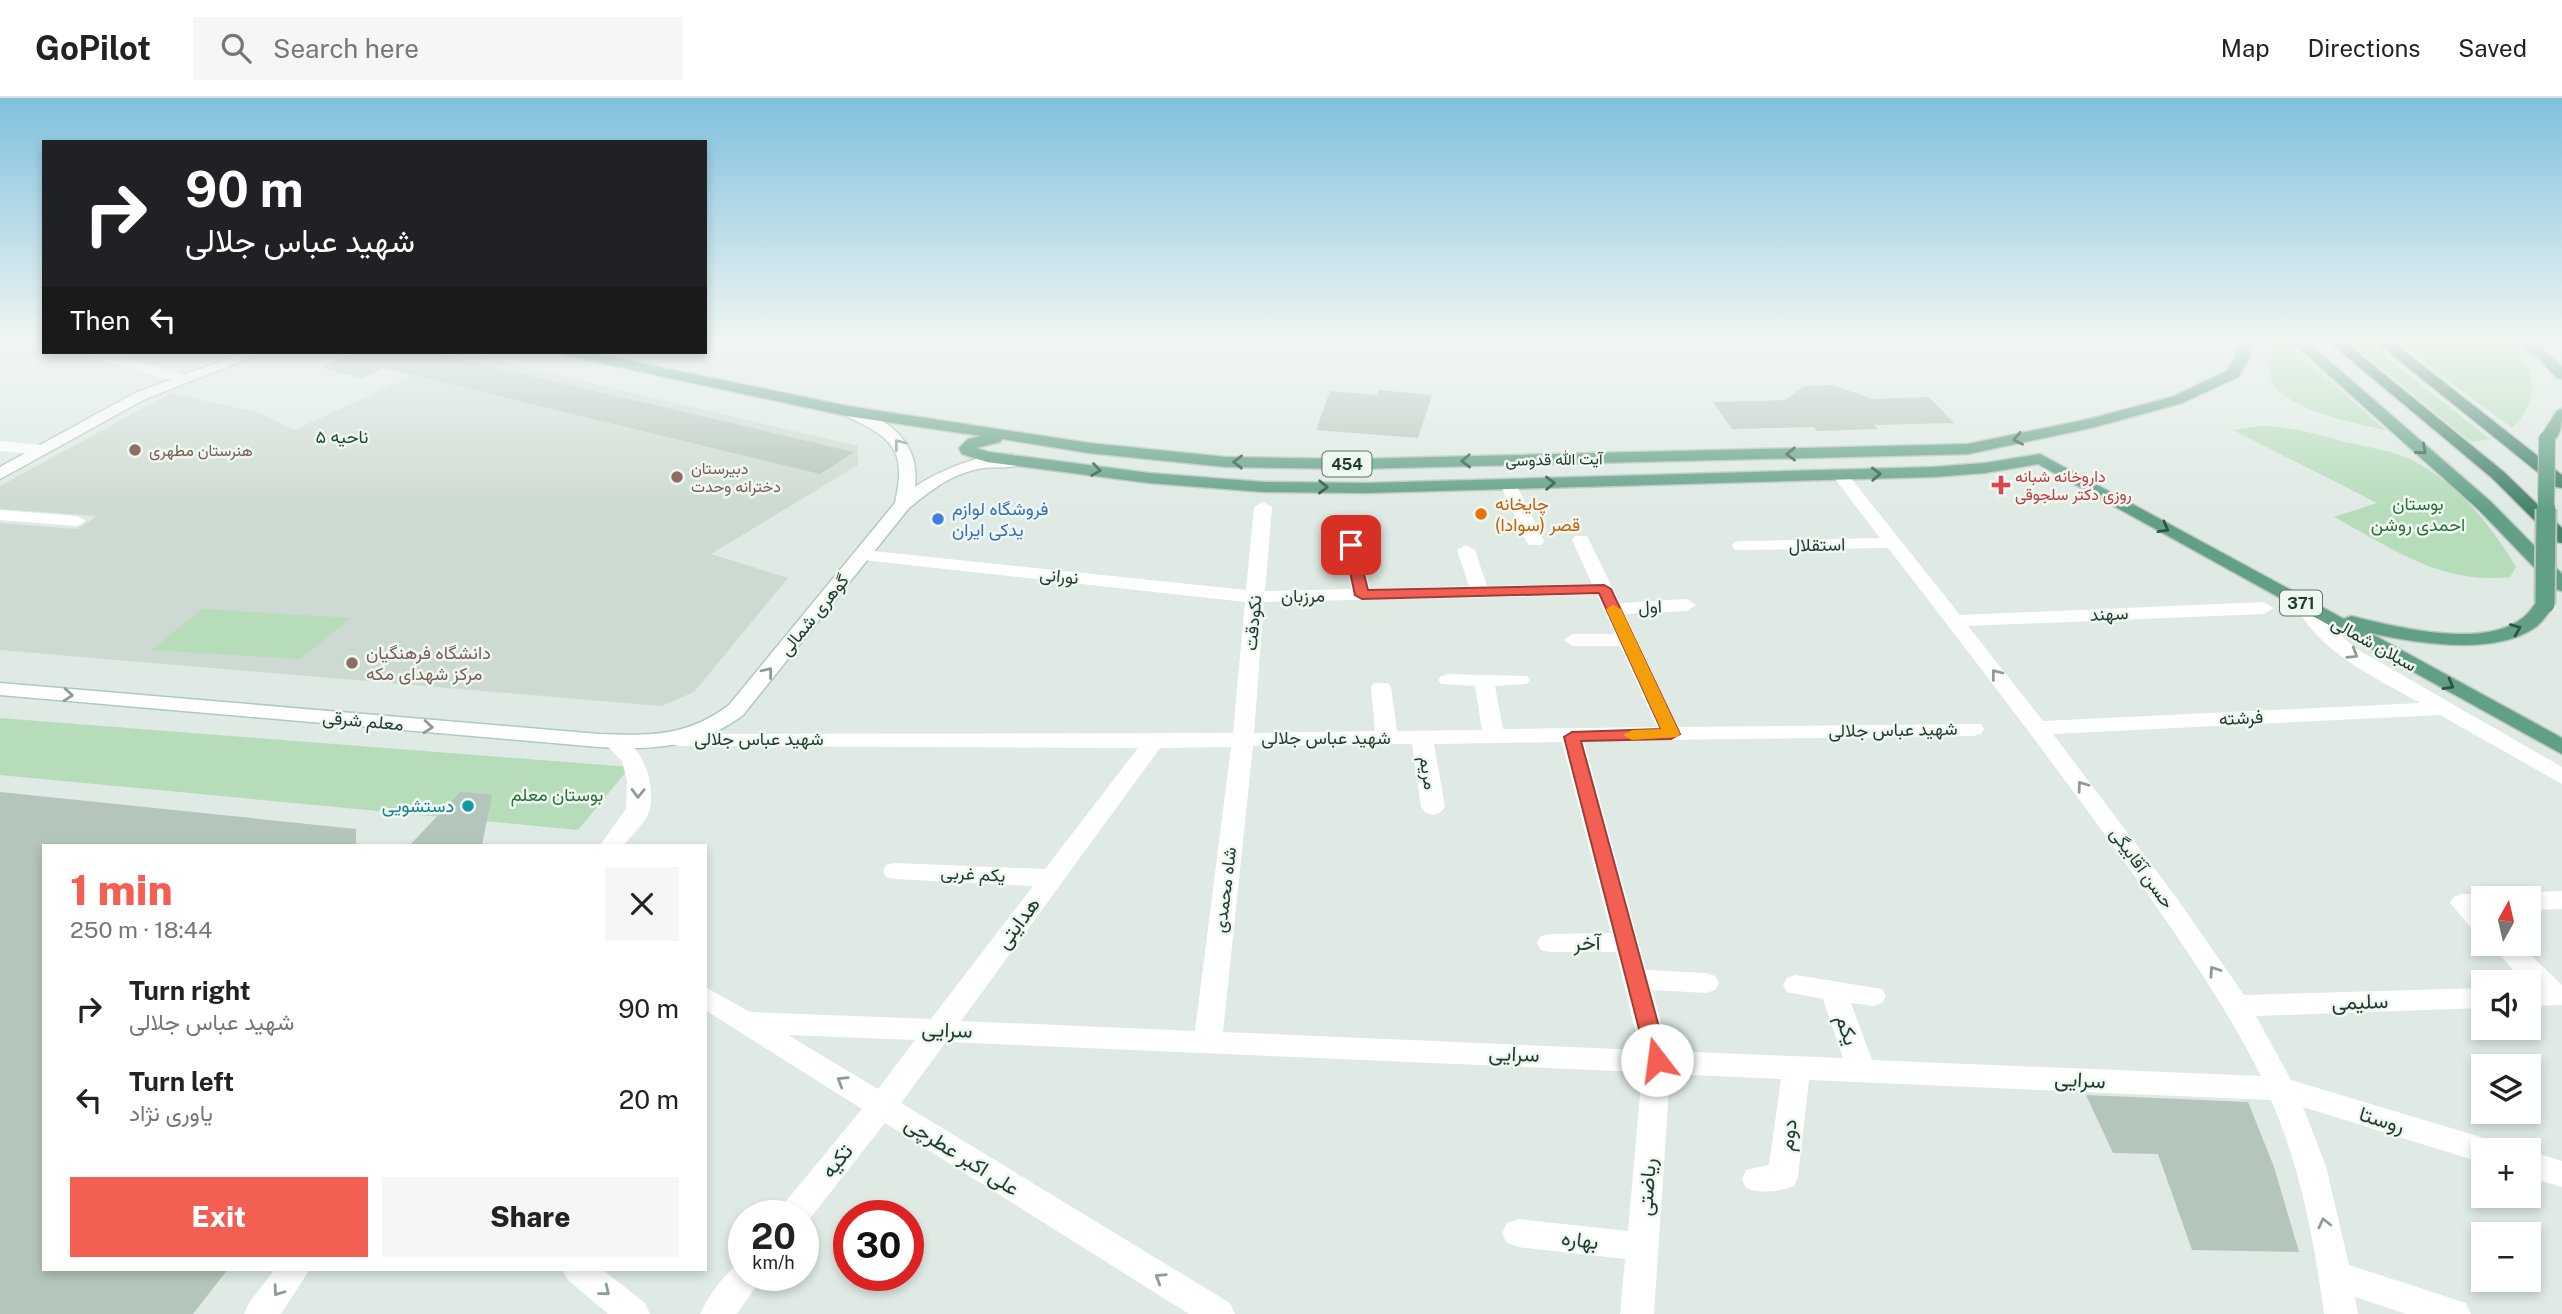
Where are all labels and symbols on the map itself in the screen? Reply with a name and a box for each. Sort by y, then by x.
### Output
district label: ناحیه ۵ [316,426,368,447]
one-way arrow [2012,430,2024,445]
one-way arrow [895,440,908,452]
place label: هنرستان مطهری [149,441,253,461]
marker: هنرستان مطهری [127,442,143,458]
one-way arrow [2414,442,2427,454]
one-way arrow [1786,446,1797,461]
street label: آیت الله قدوسی [1505,449,1604,471]
road number: 454 [1322,452,1372,476]
one-way arrow [1460,453,1471,469]
one-way arrow [1233,455,1244,470]
place label: دبیرستان دخترانه وحدت [691,459,781,497]
one-way arrow [1090,462,1102,477]
one-way arrow [1871,466,1881,482]
place label: داروخانه شبانه روزی دکتر سلجوقی [2015,467,2132,505]
marker: دبیرستان دخترانه وحدت [669,469,685,485]
one-way arrow [1545,475,1556,490]
marker: داروخانه شبانه روزی دکتر سلجوقی [1993,477,2009,493]
one-way arrow [1317,480,1328,495]
place label: چایخانه قصر (سوادا) [1495,493,1580,536]
park label: بوستان احمدی روشن [2371,493,2465,536]
place label: فروشگاه لوازم یدکی ایران [952,498,1049,541]
marker: چایخانه قصر (سوادا) [1473,506,1489,522]
marker: فروشگاه لوازم یدکی ایران [930,511,946,527]
pin [1321,515,1381,575]
one-way arrow [2156,519,2169,533]
street label: استقلال [1789,534,1845,556]
street label: نورانی [1038,563,1080,589]
street label: گوهری شمالی [774,570,854,660]
street label: مرزبان [1281,585,1325,607]
road number: 371 [2280,590,2322,616]
street label: نکودقت [1240,594,1266,652]
street label: اول [1638,595,1662,619]
street label: سهند [2089,602,2129,626]
street label: سبلان شمالی [2328,612,2420,676]
one-way arrow [2509,623,2521,637]
place label: دانشگاه فرهنگیان مرکز شهدای مکه [366,642,491,685]
one-way arrow [2345,645,2358,658]
marker: دانشگاه فرهنگیان مرکز شهدای مکه [344,655,360,671]
one-way arrow [759,667,772,679]
one-way arrow [1992,669,2005,682]
one-way arrow [2442,677,2454,690]
one-way arrow [63,687,74,702]
street label: فرشته [2218,706,2264,730]
street label: معلم شرقی [321,707,404,736]
street label: شهید عباس جلالی [1828,718,1958,742]
one-way arrow [422,719,433,734]
street label: شهید عباس جلالی [1261,727,1391,749]
street label: شهید عباس جلالی [694,728,824,750]
street label: مریم [1414,755,1441,791]
one-way arrow [2078,781,2090,794]
park label: بوستان معلم [511,784,603,807]
one-way arrow [630,788,646,799]
place label: دستشویی [382,795,454,817]
marker: دستشویی [460,798,476,814]
street label: حسن آقابیگی [2105,823,2179,913]
street label: شاه محمدی [1209,846,1241,934]
street label: یکم غربی [940,861,1006,888]
north arrow [2471,886,2541,956]
street label: هدایتی [990,892,1045,954]
street label: آخر [1572,930,1603,956]
one-way arrow [2209,966,2222,979]
street label: سلیمی [2331,988,2389,1015]
street label: یکم [1829,1011,1864,1049]
street label: سرایی [921,1016,973,1044]
position arrow [1620,1023,1694,1097]
street label: سرایی [1488,1040,1540,1068]
street label: سرایی [2054,1066,2106,1094]
one-way arrow [836,1077,849,1090]
street label: روستا [2356,1101,2408,1139]
street label: علی اکبر عطرچی [899,1110,1024,1202]
street label: دوم [1773,1118,1804,1153]
street label: تکیه [816,1139,858,1183]
street label: ریاضتی [1632,1157,1662,1217]
speed limit sign: 30 [833,1200,924,1291]
one-way arrow [2318,1217,2332,1229]
street label: بهاره [1560,1225,1600,1255]
one-way arrow [1155,1274,1168,1287]
one-way arrow [598,1283,610,1296]
one-way arrow [273,1284,286,1296]

